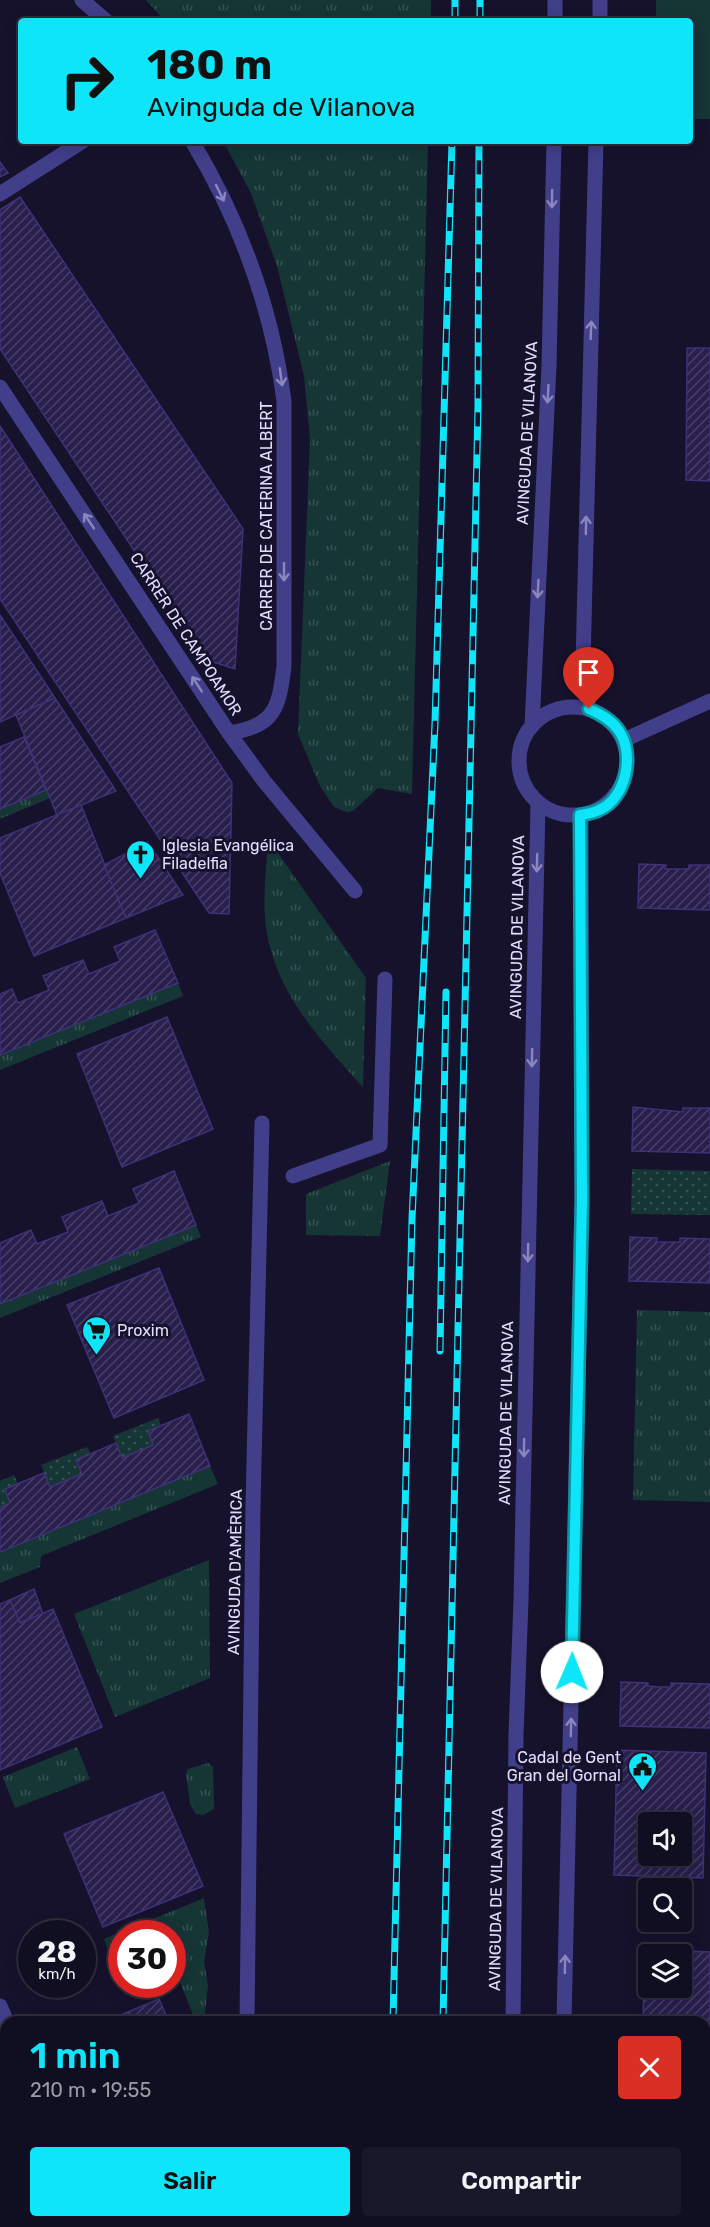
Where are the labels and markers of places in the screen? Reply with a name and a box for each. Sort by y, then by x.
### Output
pin [563,647,614,709]
place label: Iglesia Evangélica Filadelfia [162,836,294,873]
church icon: Iglesia Evangélica Filadelfia [125,838,157,880]
supermarket icon: Proxim [80,1314,112,1356]
place label: Proxim [117,1321,169,1340]
place label: Cadal de Gent Gran del Gornal [507,1748,621,1785]
public building icon: Cadal de Gent Gran del Gornal [626,1750,658,1792]

